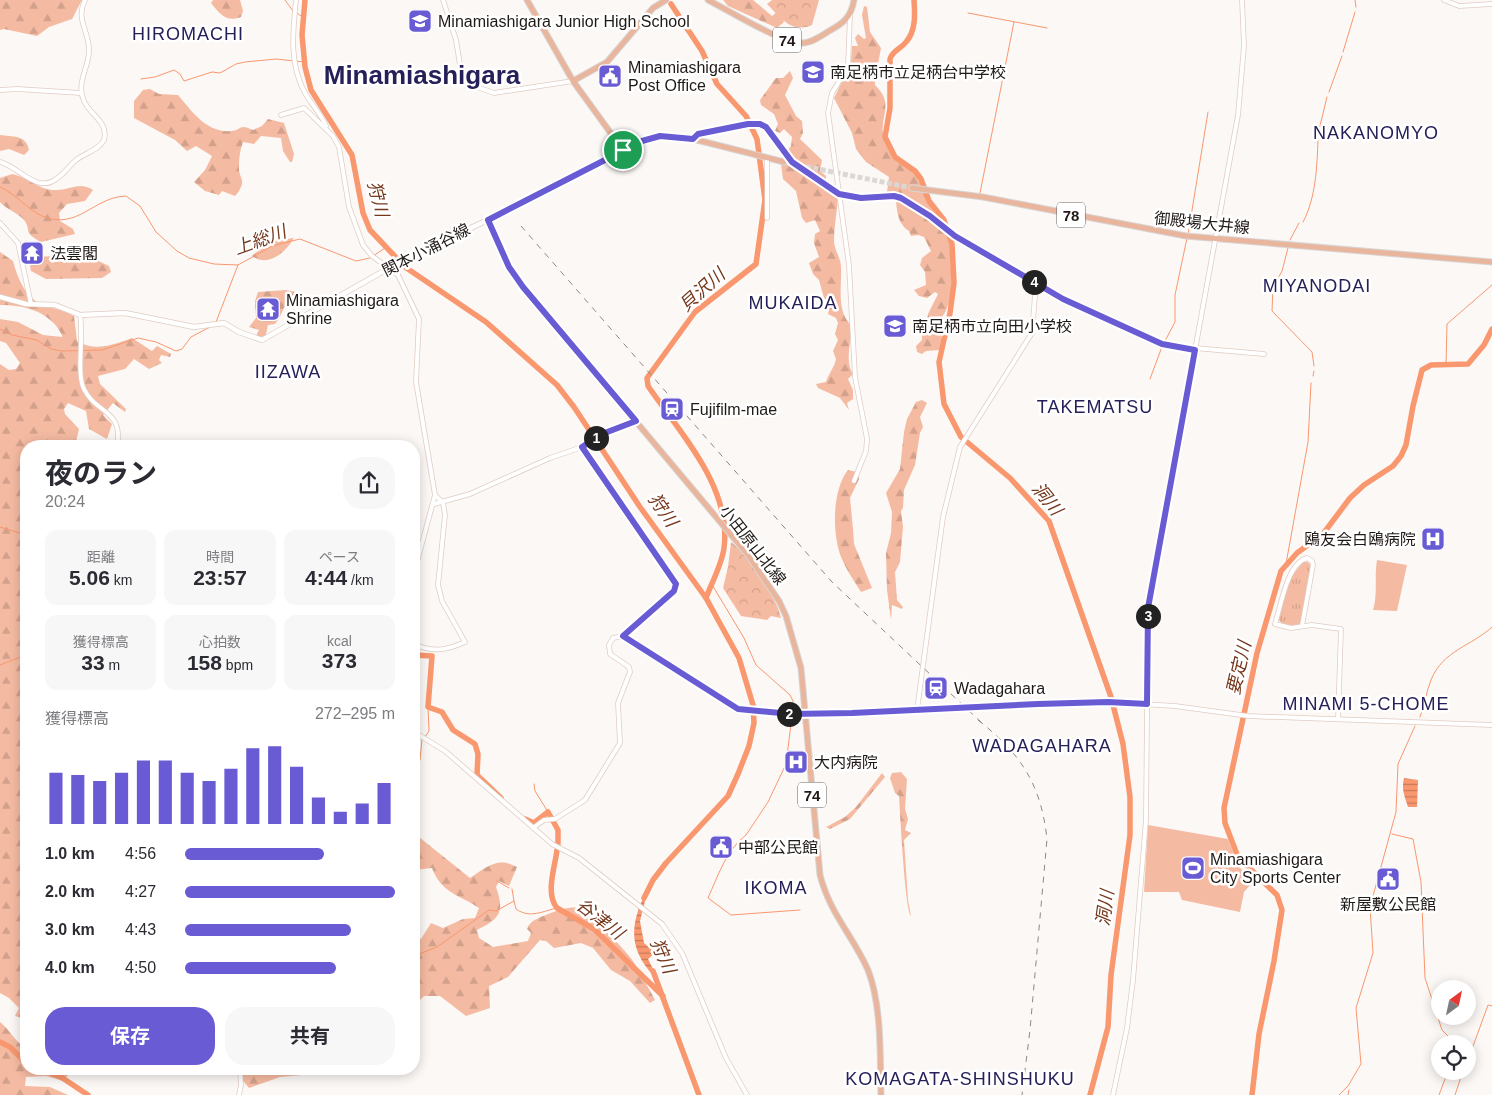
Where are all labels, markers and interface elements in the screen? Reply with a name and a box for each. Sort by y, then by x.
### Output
school or university icon: Minamiashigara Junior High School [407,8,433,34]
place label: Minamiashigara Junior High School [438,13,690,30]
district label: HIROMACHI [132,24,244,44]
road number: 74 [773,28,801,52]
place label: Minamiashigara Post Office [628,59,741,94]
school or university icon: 南足柄市立足柄台中学校 [800,59,826,85]
district label: Minamiashigara [324,60,521,90]
public building icon: Minamiashigara Post Office [597,63,623,89]
place label: 南足柄市立足柄台中学校 [830,64,1006,81]
district label: NAKANOMYO [1313,123,1439,143]
pin [602,129,644,171]
icon: arrive [609,136,637,164]
water label: 狩川 [364,179,393,221]
road number: 78 [1057,202,1085,228]
street label: 御殿場大井線 [1153,210,1251,236]
water label: 上総川 [231,221,291,259]
street label: 関本小涌谷線 [379,221,473,279]
temple icon: 法雲閣 [19,240,45,266]
place label: 法雲閣 [50,245,98,262]
water label: 貝沢川 [675,263,730,315]
pin: 4 [1022,270,1046,294]
text: 4 [1031,274,1038,290]
district label: MIYANODAI [1263,276,1371,296]
place label: Minamiashigara Shrine [286,292,399,327]
district label: MUKAIDA [748,293,838,313]
temple icon: Minamiashigara Shrine [255,296,281,322]
school or university icon: 南足柄市立向田小学校 [882,313,908,339]
place label: 南足柄市立向田小学校 [912,318,1072,335]
district label: IIZAWA [255,362,321,382]
station icon: Fujifilm-mae [659,396,685,422]
district label: TAKEMATSU [1037,397,1153,417]
place label: Fujifilm-mae [690,401,777,418]
pin: 1 [584,426,608,450]
text: 1 [593,430,600,446]
button: share [343,457,395,509]
text: 夜のラン [45,458,157,489]
water label: 洞川 [1028,479,1067,521]
water label: 狩川 [644,490,683,532]
text: 20:24 [45,493,85,510]
street label: 小田原山北線 [717,502,789,588]
hospital icon: 鴎友会白鴎病院 [1420,526,1446,552]
place label: 鴎友会白鴎病院 [1304,530,1416,548]
text: 距離 [87,549,115,565]
text: 時間 [206,549,234,565]
text: ペース [319,549,360,565]
text: 5.06 [69,566,110,589]
text: 23:57 [193,566,247,589]
text: 4:44 [305,566,347,589]
text: km [110,572,132,588]
text: /km [347,572,374,588]
pin: 3 [1136,604,1160,628]
text: 3 [1145,608,1152,624]
text: kcal [327,633,352,649]
text: 獲得標高 [73,634,129,650]
text: 心拍数 [199,634,241,650]
water label: 要定川 [1223,637,1255,697]
text: 373 [322,649,357,672]
text: 33 [81,651,105,674]
text: 158 [187,651,222,674]
text: m [105,657,120,673]
text: bpm [222,657,253,673]
station icon: Wadagahara [923,675,949,701]
place label: Wadagahara [954,680,1045,697]
district label: MINAMI 5-CHOME [1283,694,1450,714]
pin: 2 [776,702,802,726]
text: 272–295 m [315,705,395,722]
text: 2 [786,706,793,722]
text: 獲得標高 [45,710,109,727]
district label: WADAGAHARA [972,736,1112,756]
hospital icon: 大内病院 [783,749,809,775]
place label: 大内病院 [814,754,878,771]
road number: 74 [798,782,826,808]
public building icon: 中部公民館 [708,834,734,860]
place label: 中部公民館 [738,839,818,856]
text: 1.0 km [45,845,95,862]
text: 4:56 [125,845,156,862]
place label: Minamiashigara City Sports Center [1210,851,1341,886]
sports icon: Minamiashigara City Sports Center [1180,855,1206,881]
public building icon: 新屋敷公民館 [1375,866,1401,892]
district label: IKOMA [744,878,808,898]
text: 2.0 km [45,883,95,900]
text: 4:27 [125,883,156,900]
water label: 洞川 [1093,887,1118,927]
water label: 谷津川 [573,894,629,945]
place label: 新屋敷公民館 [1340,896,1436,913]
text: 3.0 km [45,921,95,938]
text: 4:43 [125,921,156,938]
water label: 狩川 [647,935,680,978]
text: 4.0 km [45,959,95,976]
text: 4:50 [125,959,156,976]
north arrow [1431,980,1476,1025]
map controls [1431,980,1476,1080]
button: 保存 [45,1007,215,1065]
button: 共有 [225,1007,395,1065]
button: locate [1431,1035,1476,1080]
district label: KOMAGATA-SHINSHUKU [845,1069,1075,1089]

